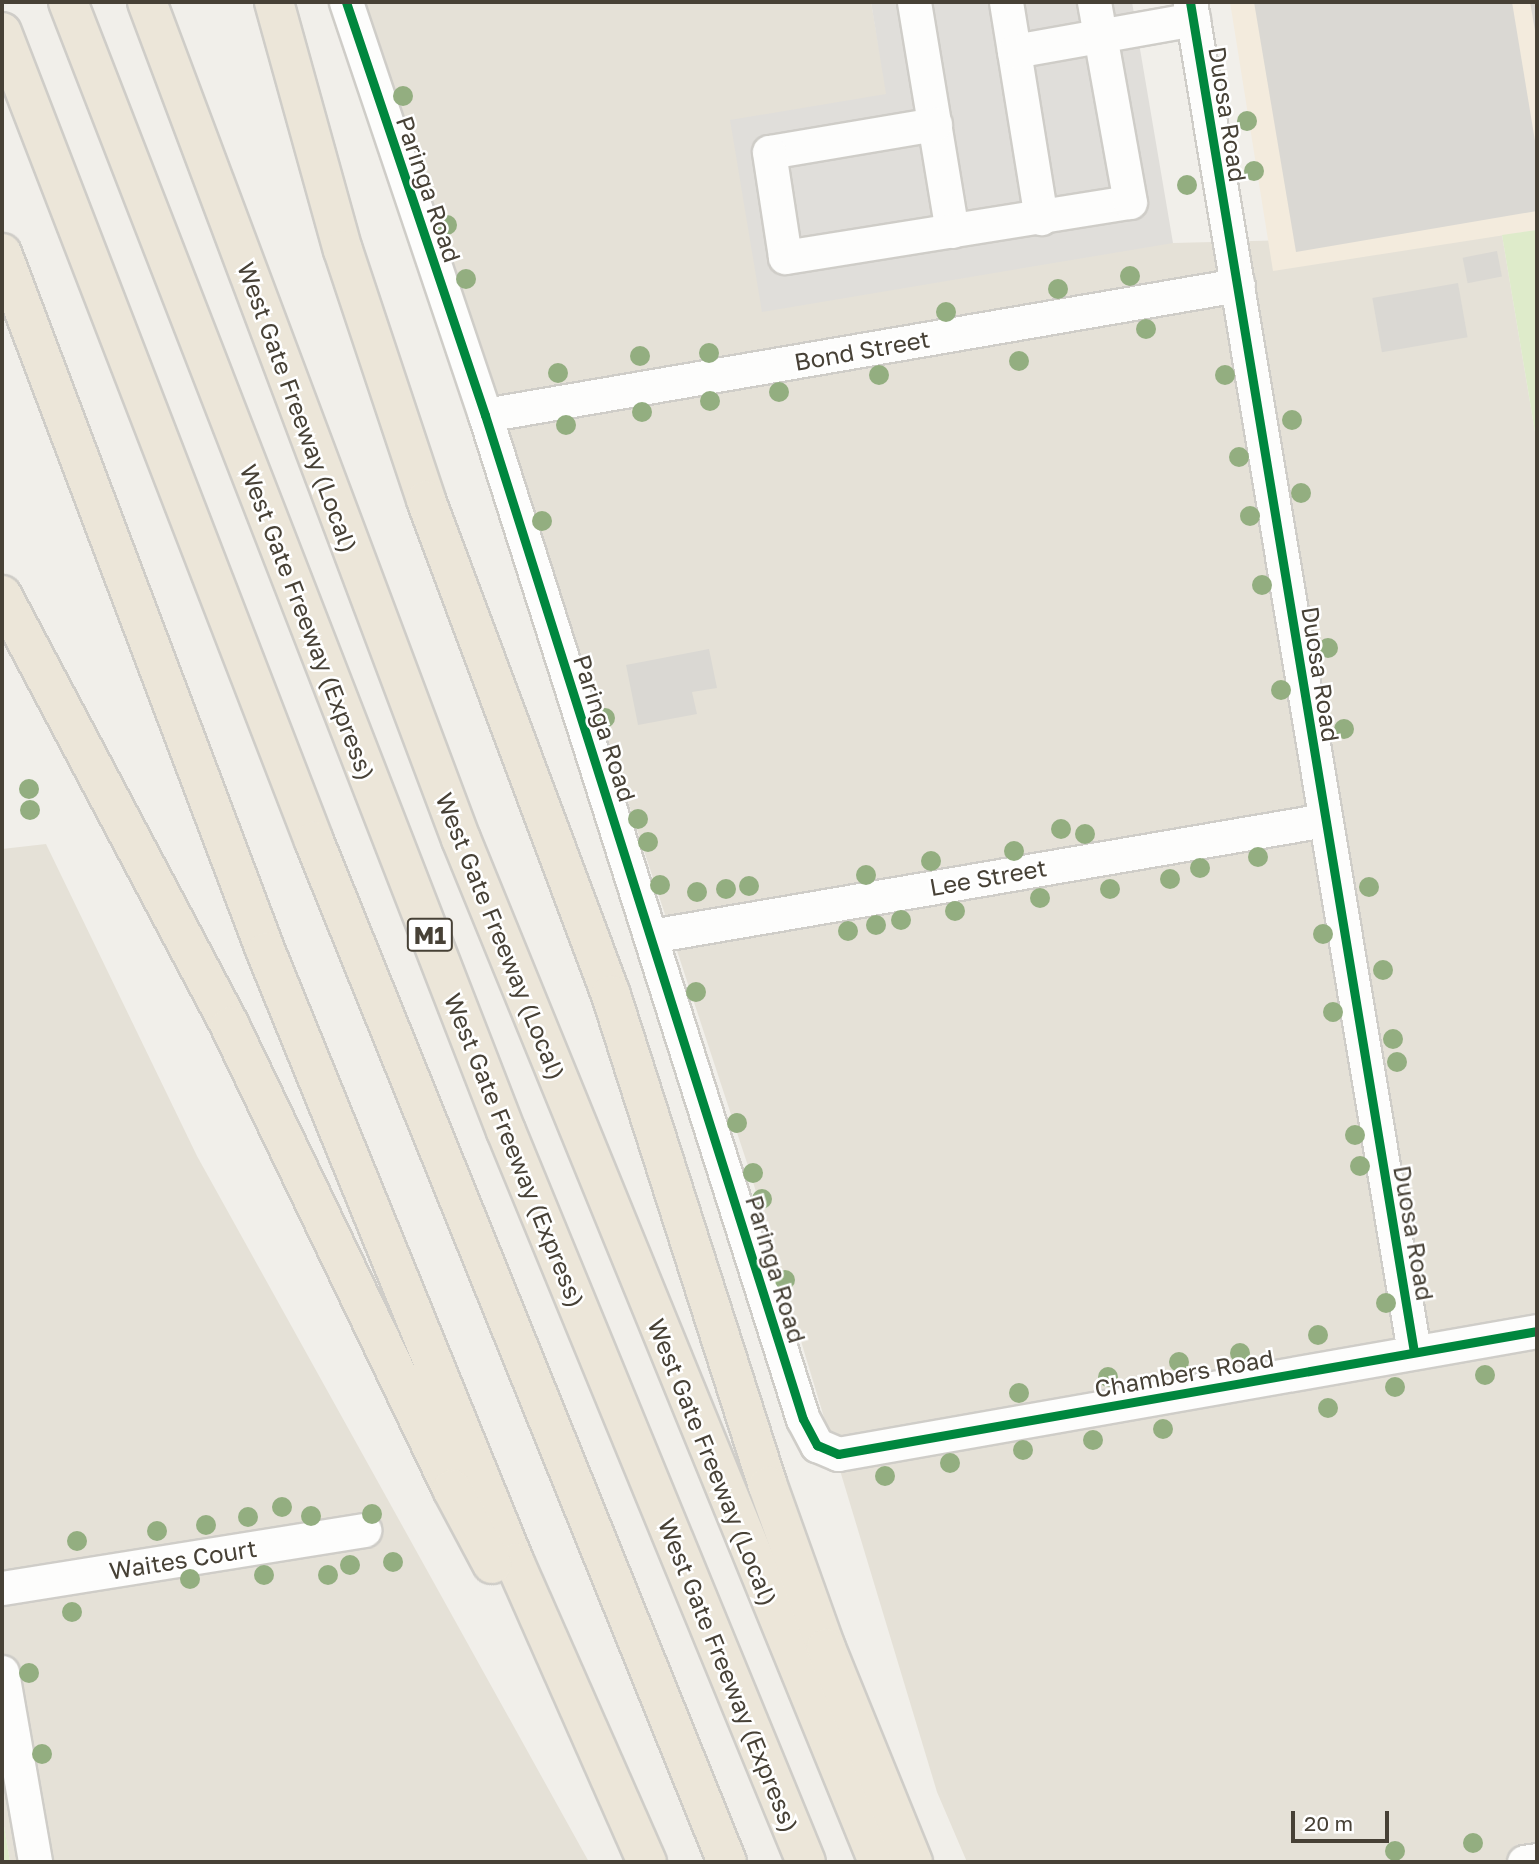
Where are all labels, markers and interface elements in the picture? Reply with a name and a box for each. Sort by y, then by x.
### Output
street label: Duosa Road [1203,44,1253,184]
street label: Paringa Road [391,112,467,266]
street label: West Gate Freeway (Local) [232,258,364,556]
street label: Bond Street [792,324,932,376]
street label: West Gate Freeway (Express) [234,460,382,784]
street label: Duosa Road [1296,604,1346,744]
street label: Paringa Road [568,651,642,805]
street label: West Gate Freeway (Local) [430,788,572,1084]
street label: Lee Street [927,853,1049,901]
road number: M1 [406,916,454,954]
street label: West Gate Freeway (Express) [439,989,591,1311]
street label: Duosa Road [1388,1163,1440,1303]
street label: Paringa Road [740,1192,812,1346]
street label: West Gate Freeway (Local) [642,1314,784,1610]
street label: Chambers Road [1092,1343,1276,1403]
street label: West Gate Freeway (Express) [653,1514,805,1836]
street label: Waites Court [107,1533,259,1585]
scale bar [1294,1798,1392,1842]
text: 20 m [1304,1810,1353,1836]

